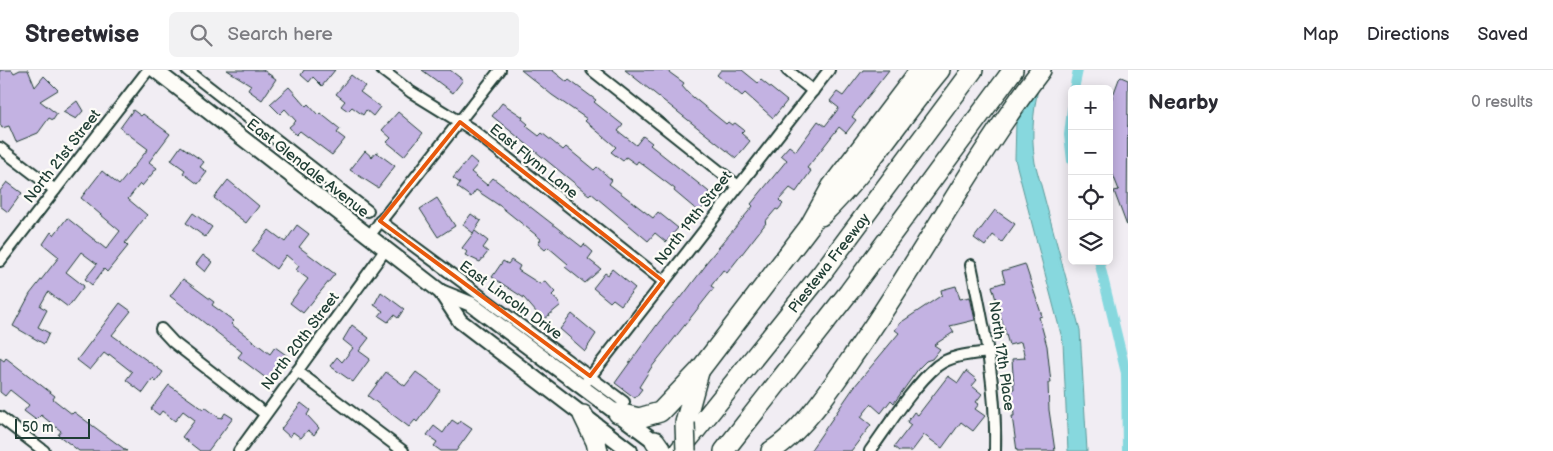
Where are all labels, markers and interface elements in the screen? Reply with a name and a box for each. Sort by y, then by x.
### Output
search box [169,12,519,57]
text: Streetwise [25,20,139,49]
icon: search [187,21,215,49]
text: Search here [227,23,333,46]
text: Map [1303,24,1339,45]
text: Directions [1367,24,1449,45]
text: Saved [1477,24,1528,45]
map controls [1068,85,1113,265]
button: + [1068,85,1113,130]
text: Nearby [1148,90,1218,115]
text: 0 results [1471,93,1533,112]
street label: North 21st Street [20,105,105,207]
street label: East Glendale Avenue [243,115,373,222]
street label: East Flynn Lane [486,120,582,203]
button: − [1068,130,1113,175]
street label: North 19th Street [651,167,736,269]
button: locate [1068,175,1113,220]
street label: Piestewa Freeway [784,209,875,317]
button: layers [1068,220,1113,265]
street label: East Lincoln Drive [456,257,566,344]
street label: North 20th Street [257,288,344,394]
street label: North 17th Place [984,300,1019,412]
scale bar [15,416,90,439]
text: 50 m [22,419,54,436]

